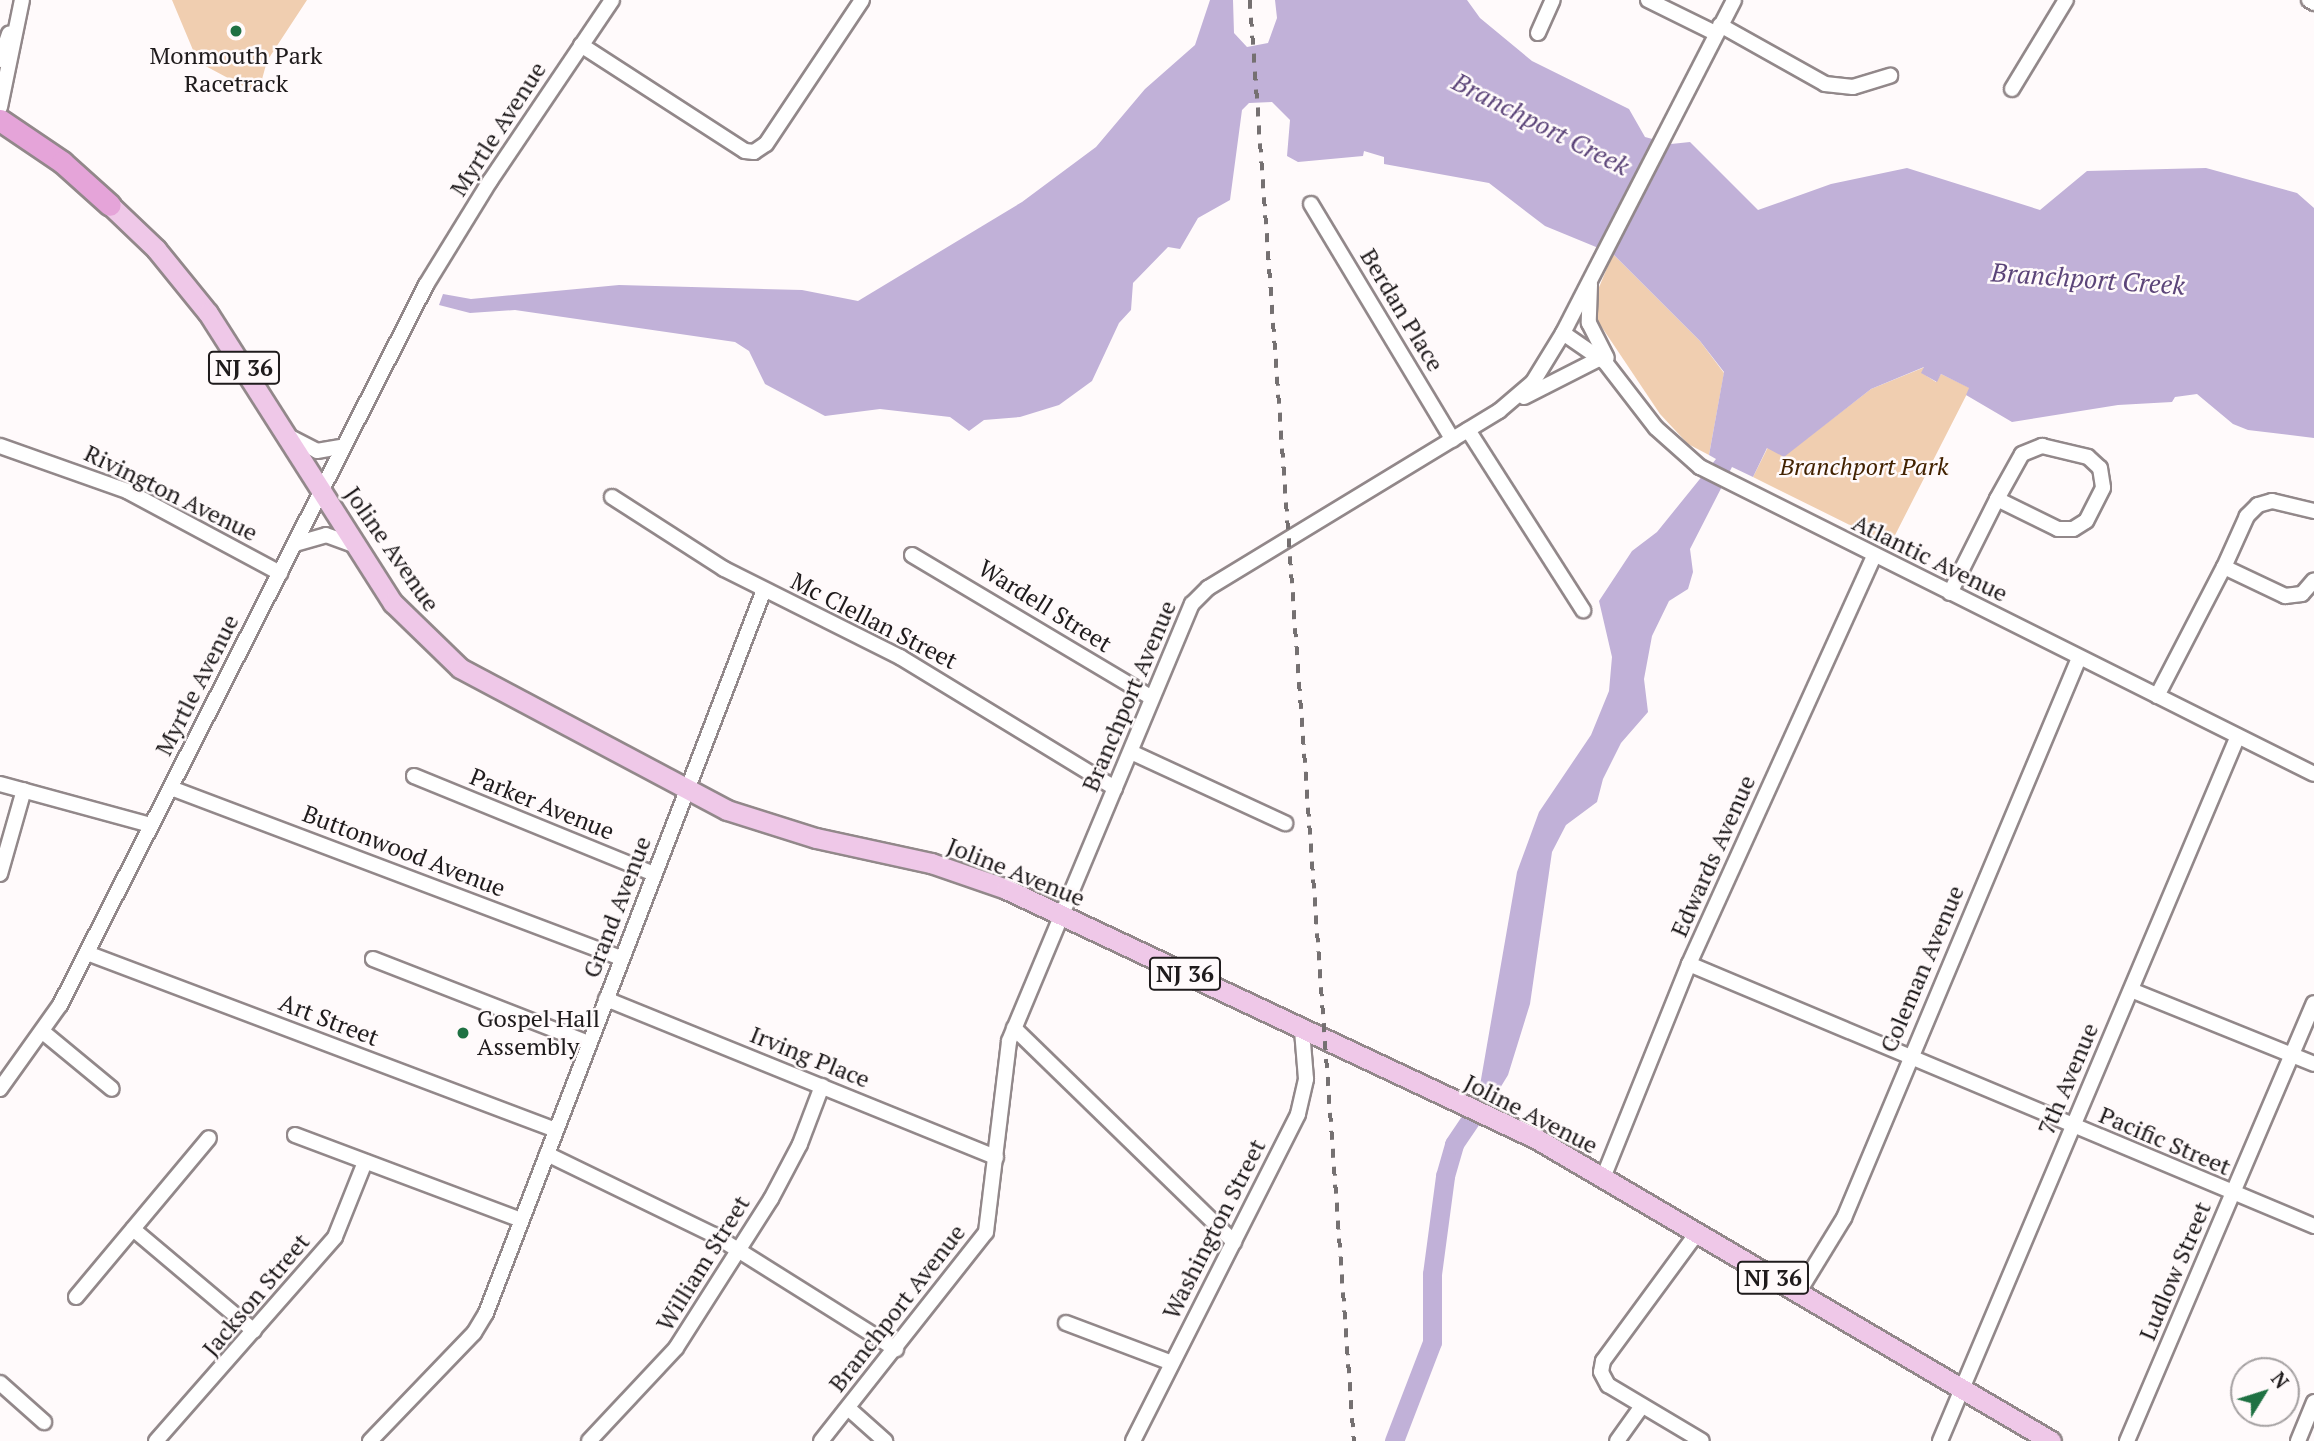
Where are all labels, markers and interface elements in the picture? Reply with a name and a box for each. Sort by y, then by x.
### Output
marker: Monmouth Park Racetrack [228,23,244,39]
place label: Monmouth Park Racetrack [150,42,322,98]
street label: Myrtle Avenue [444,56,552,202]
water label: Branchport Creek [1447,66,1635,182]
street label: Berdan Place [1354,243,1450,377]
water label: Branchport Creek [1990,257,2186,301]
road number: NJ 36 [207,348,281,388]
street label: Rivington Avenue [79,438,263,548]
park label: Branchport Park [1780,453,1948,481]
street label: Joline Avenue [338,481,446,617]
street label: Atlantic Avenue [1848,508,2012,608]
street label: Wardell Street [973,554,1117,658]
street label: Mc Clellan Street [786,567,962,675]
street label: Branchport Avenue [1076,596,1182,796]
street label: Myrtle Avenue [149,610,245,760]
street label: Parker Avenue [465,762,619,846]
street label: Edwards Avenue [1664,771,1762,941]
street label: Buttonwood Avenue [298,799,510,903]
street label: Joline Avenue [943,831,1089,913]
street label: Grand Avenue [577,832,657,982]
street label: Coleman Avenue [1874,881,1970,1057]
road number: NJ 36 [1148,954,1222,993]
street label: Art Street [275,988,383,1052]
place label: Gospel Hall Assembly [477,1005,600,1061]
street label: 7th Avenue [2031,1019,2105,1139]
street label: Irving Place [746,1020,874,1094]
marker: Gospel Hall Assembly [455,1025,471,1041]
street label: Joline Avenue [1459,1068,1603,1160]
street label: Pacific Street [2095,1100,2235,1182]
street label: Washington Street [1156,1134,1272,1324]
street label: William Street [650,1190,756,1336]
street label: Ludlow Street [2133,1197,2217,1345]
street label: Branchport Avenue [823,1218,971,1398]
street label: Jackson Street [196,1228,316,1362]
road number: NJ 36 [1736,1259,1810,1298]
north arrow [2230,1357,2300,1427]
text: N [2266,1367,2295,1393]

